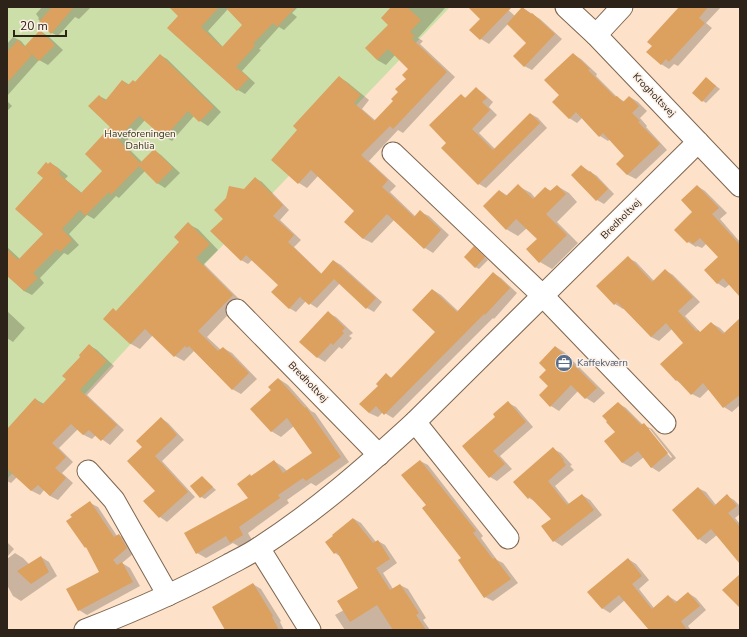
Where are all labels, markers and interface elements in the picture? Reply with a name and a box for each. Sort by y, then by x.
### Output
scale bar [14,12,66,38]
text: 20 m [20,18,48,34]
street label: Krogholtsvej [629,70,679,120]
park label: Haveforeningen Dahlia [104,127,176,153]
street label: Bredholtvej [598,196,644,242]
office icon: Kaffekværn [554,353,574,373]
place label: Kaffekværn [577,356,628,370]
street label: Bredholtvej [285,358,331,406]

